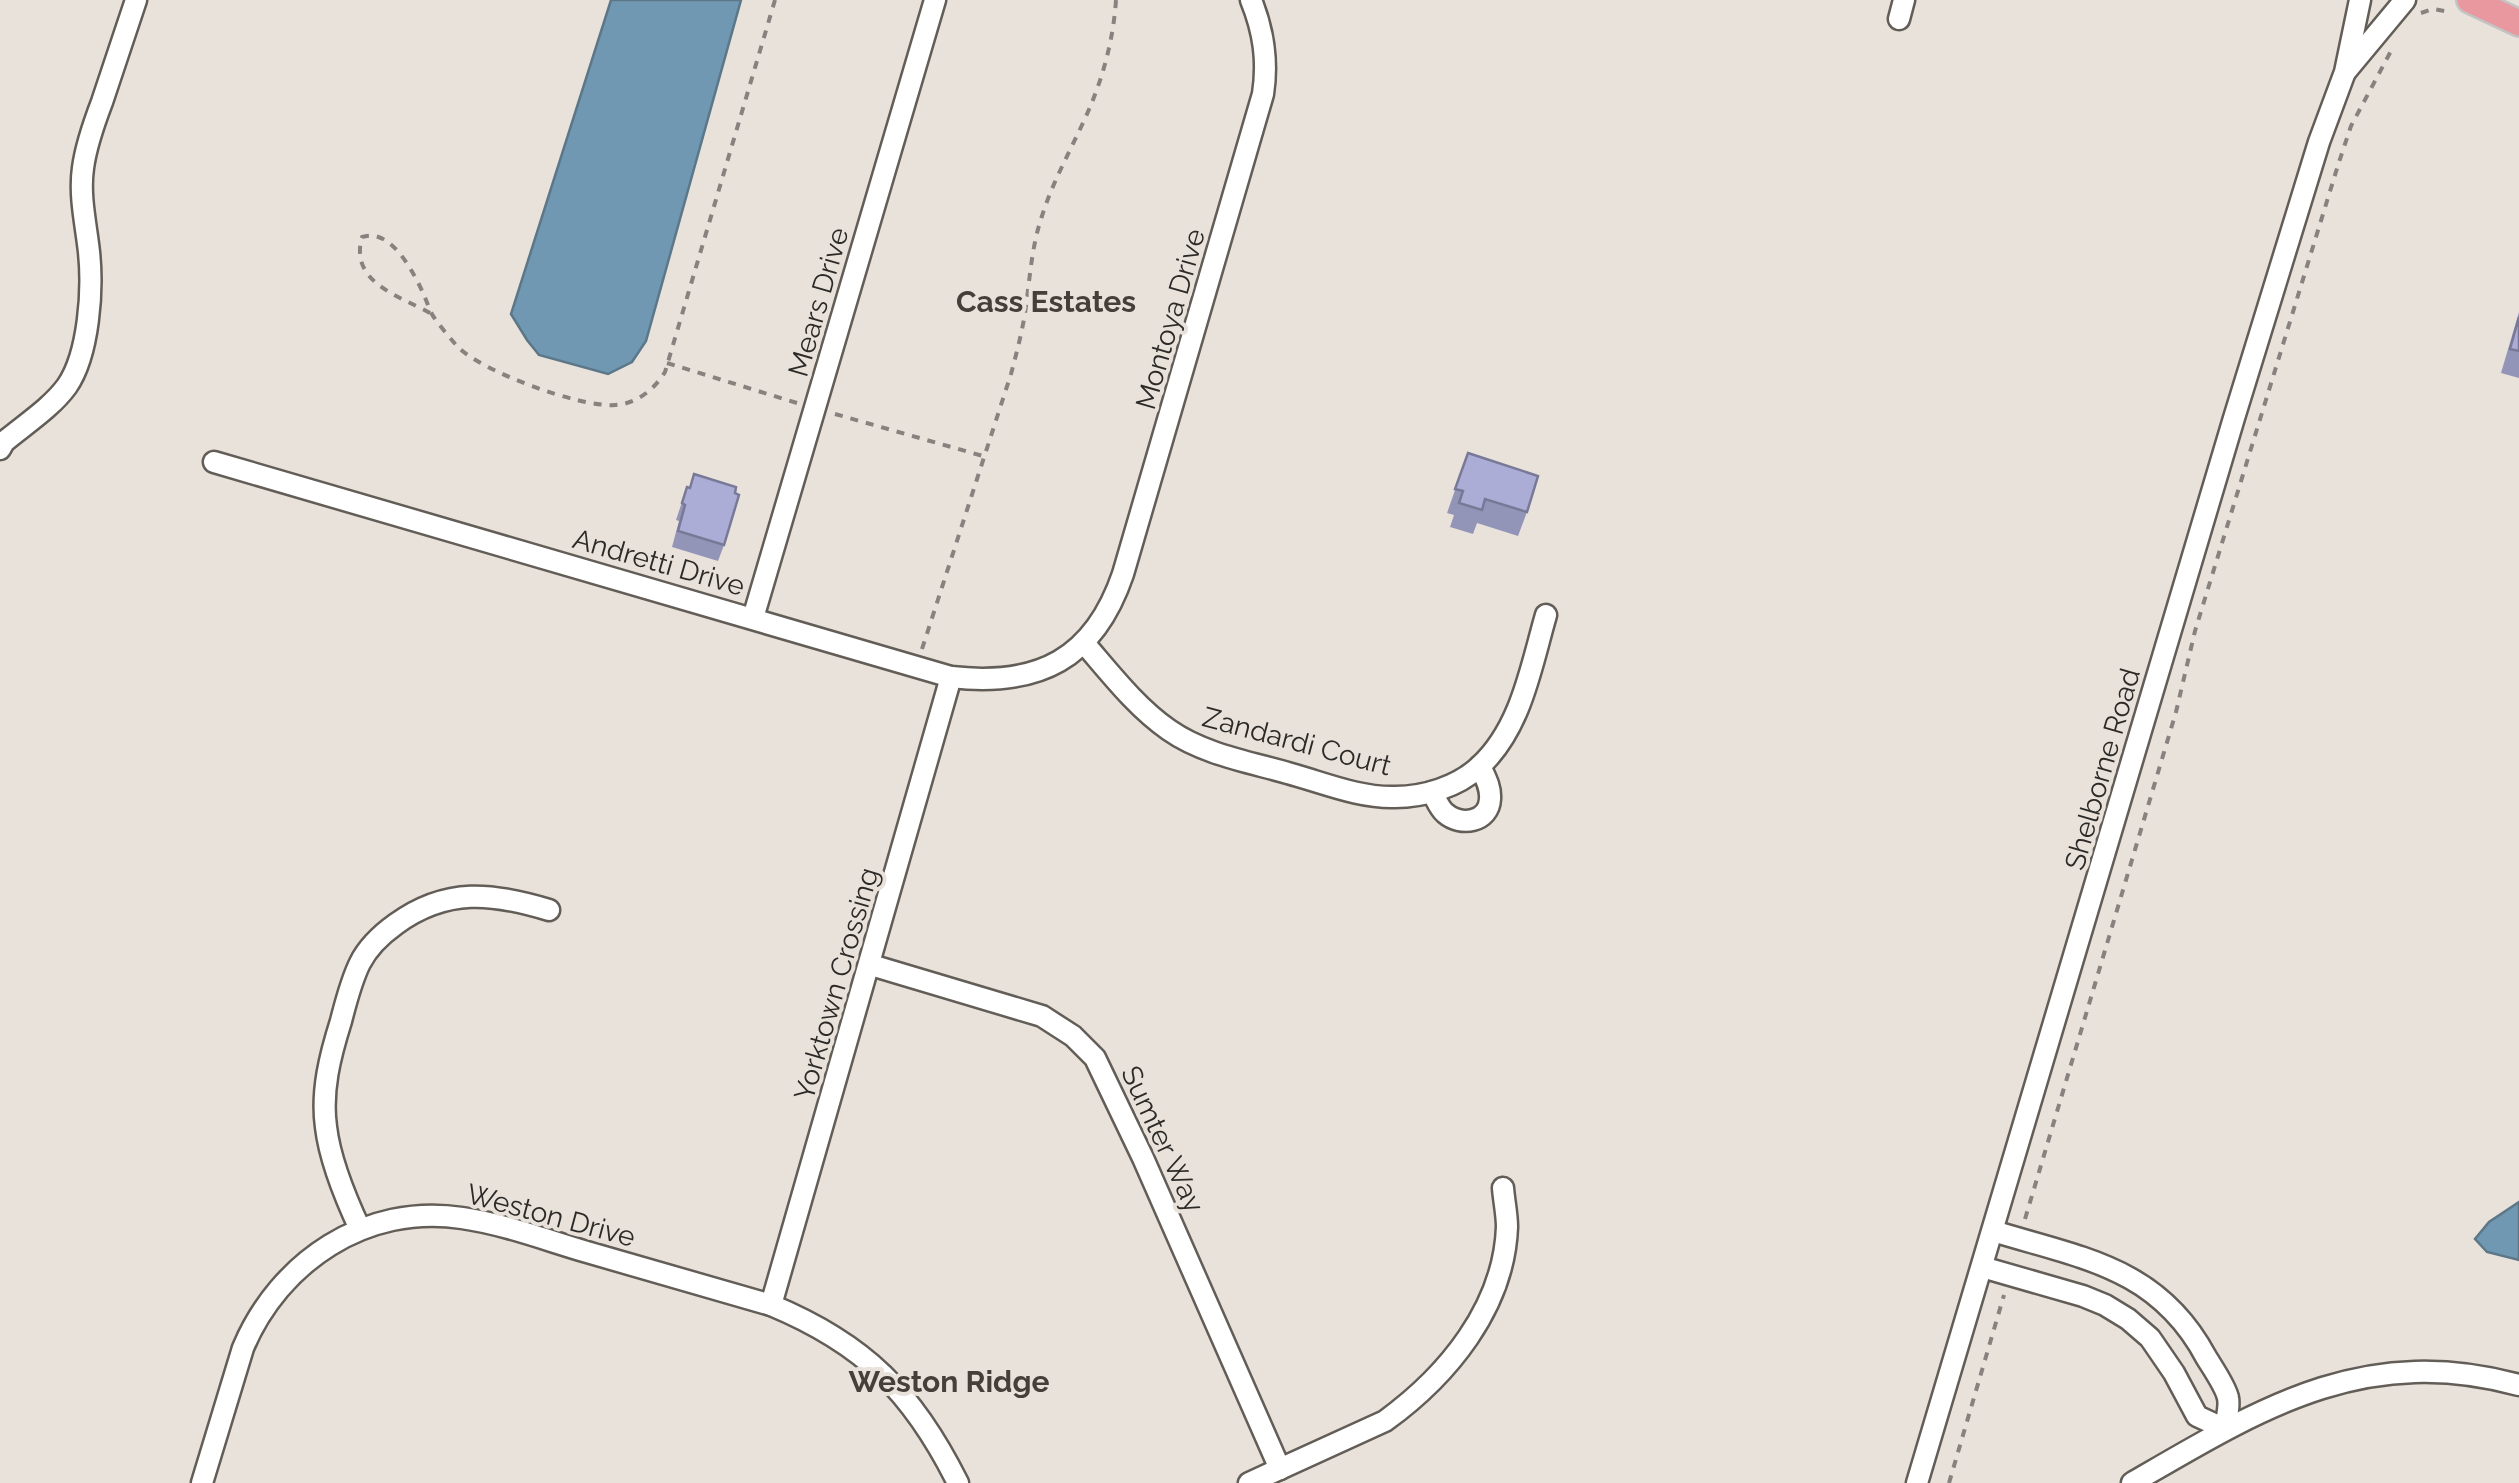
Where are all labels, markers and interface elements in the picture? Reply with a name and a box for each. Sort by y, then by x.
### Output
street label: Mears Drive [781,224,855,380]
street label: Montoya Drive [1129,225,1212,413]
district label: Cass Estates [956,284,1136,319]
street label: Andretti Drive [569,522,749,603]
street label: Shelborne Road [2058,665,2147,874]
street label: Zandardi Court [1199,700,1395,783]
street label: Yorktown Crossing [787,864,885,1104]
street label: Sumter Way [1114,1061,1211,1218]
street label: Weston Drive [463,1177,639,1254]
district label: Weston Ridge [849,1364,1049,1399]

